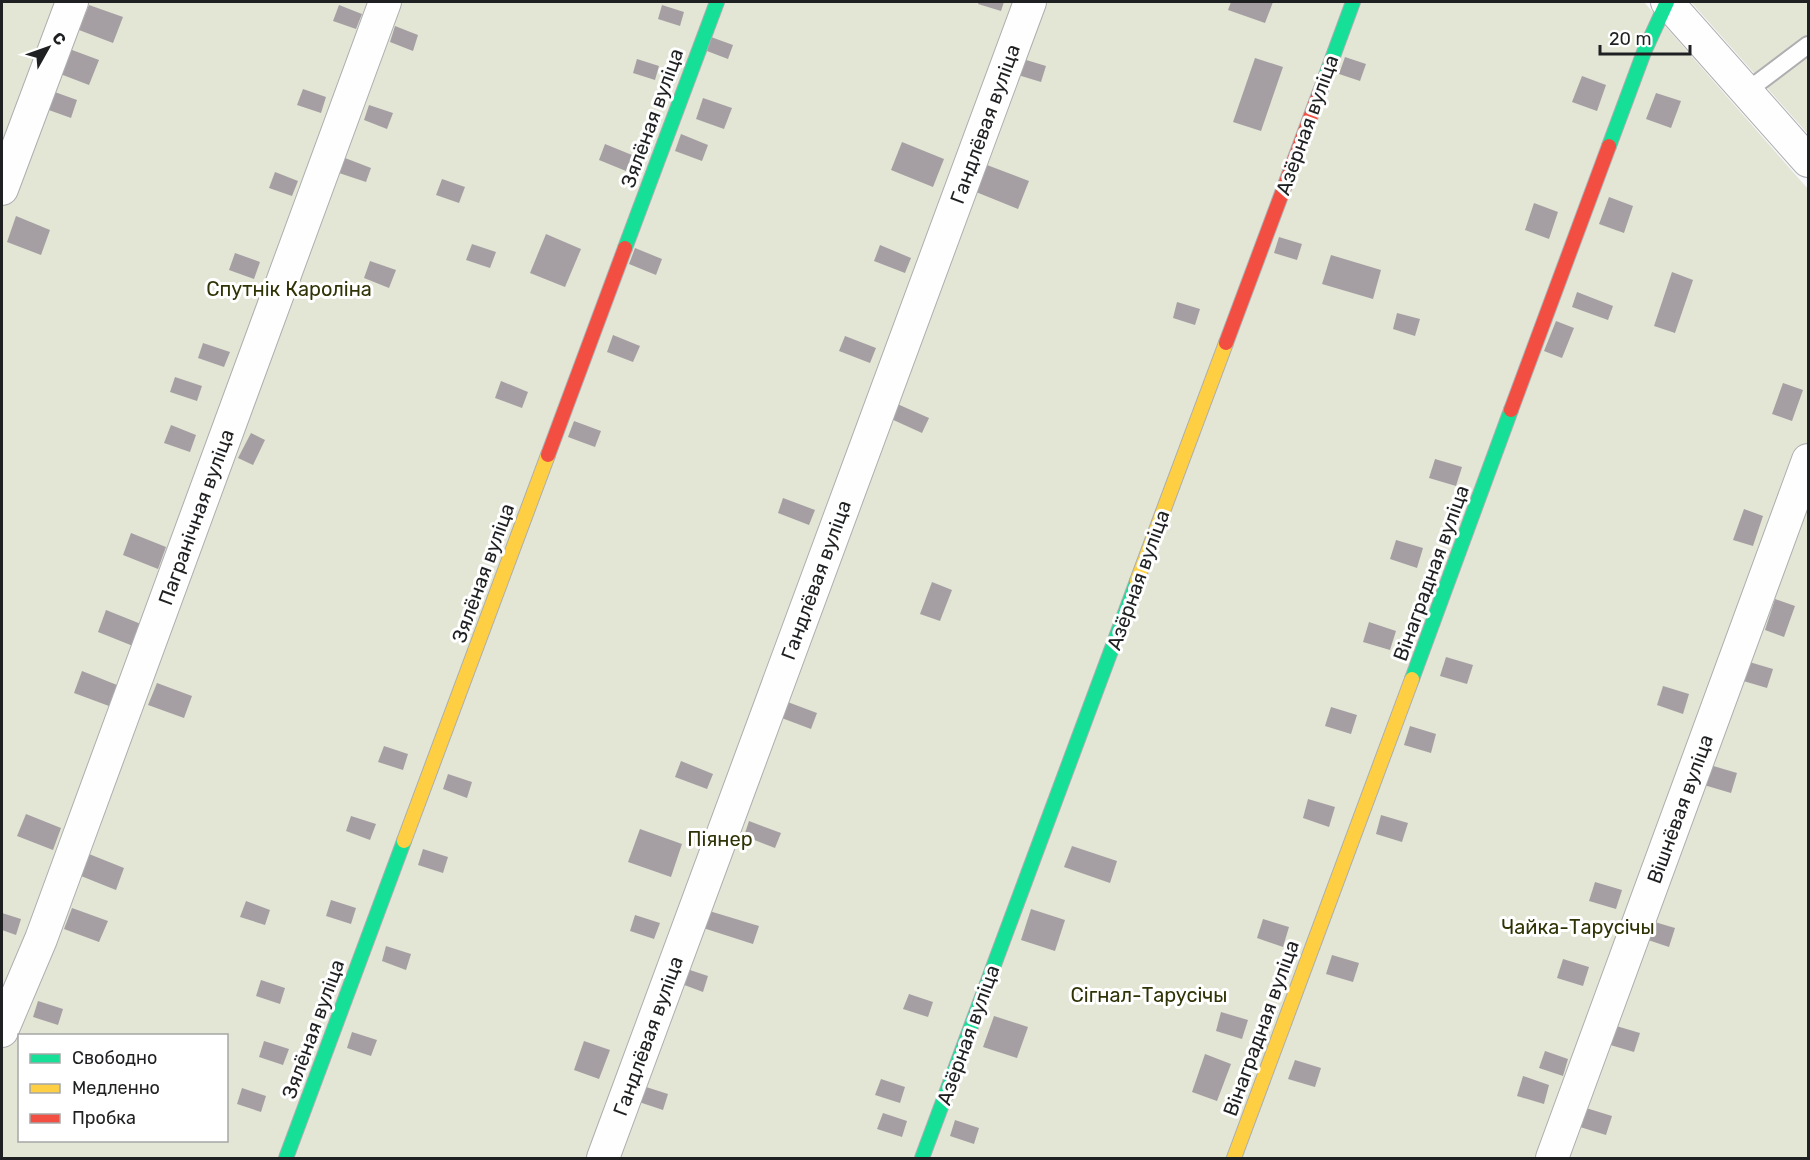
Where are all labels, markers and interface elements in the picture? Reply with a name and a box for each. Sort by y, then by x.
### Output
north arrow [18,18,78,78]
scale bar [1600,18,1690,56]
text: С [48,28,70,49]
text: 20 m [1609,28,1651,50]
street label: Гандлёвая вуліца [945,41,1025,207]
street label: Зялёная вуліца [616,45,688,191]
street label: Азёрная вуліца [1271,52,1343,198]
park label: Спутнік Кароліна [206,277,372,301]
street label: Пагранічная вуліца [153,426,239,608]
street label: Вінаградная вуліца [1388,482,1474,664]
street label: Гандлёвая вуліца [776,497,856,663]
street label: Зялёная вуліца [447,500,519,646]
street label: Азёрная вуліца [1102,507,1174,653]
street label: Вішнёвая вуліца [1642,731,1718,887]
park label: Піянер [687,827,753,851]
park label: Чайка-Тарусічы [1501,915,1655,939]
street label: Вінаградная вуліца [1218,937,1304,1119]
street label: Гандлёвая вуліца [608,953,688,1119]
street label: Зялёная вуліца [277,956,349,1102]
street label: Азёрная вуліца [932,962,1004,1108]
park label: Сігнал-Тарусічы [1070,983,1228,1007]
legend [18,1034,228,1142]
text: Свободно [72,1047,157,1069]
text: Медленно [72,1077,160,1099]
text: Пробка [72,1107,136,1129]

